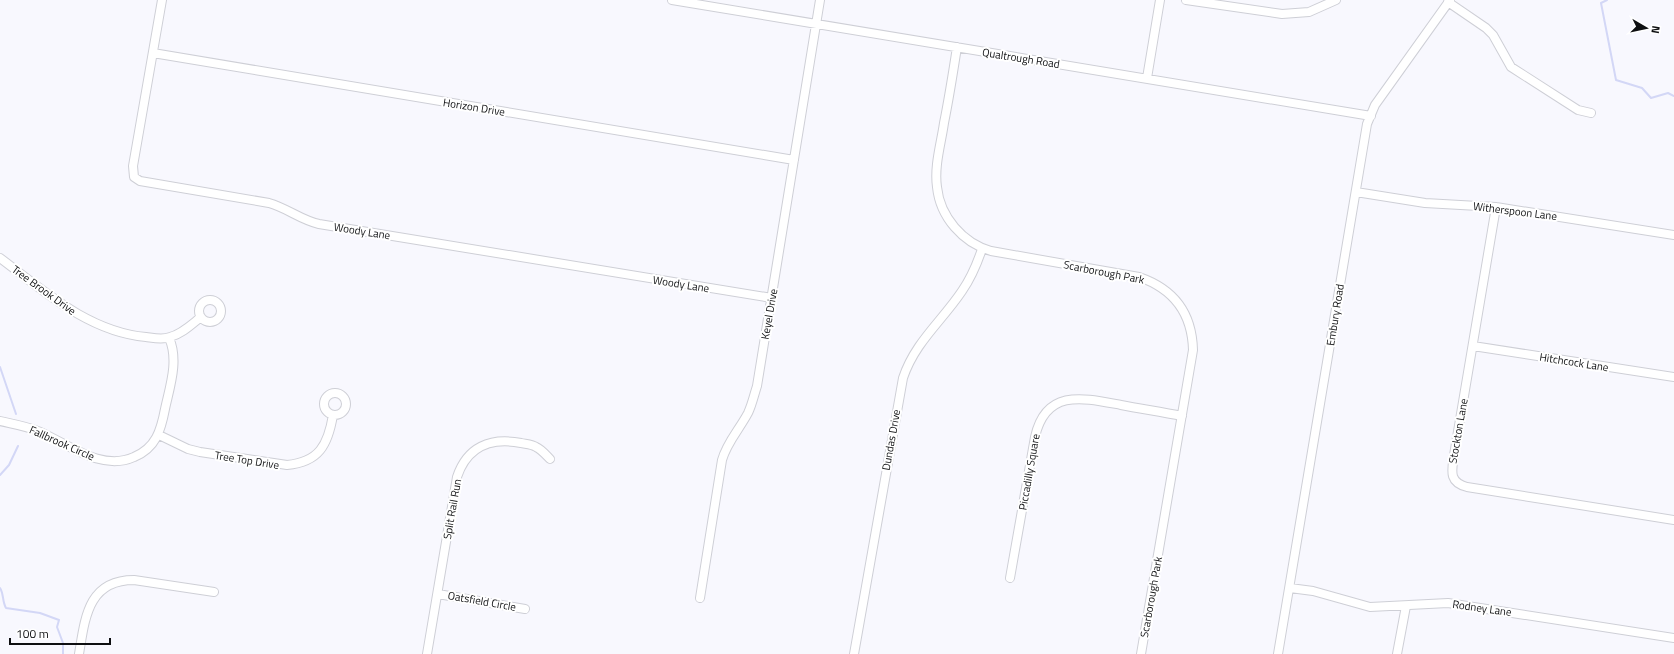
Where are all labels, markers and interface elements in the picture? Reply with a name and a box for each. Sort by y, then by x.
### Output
north arrow [1626,8,1666,48]
text: N [1647,25,1664,35]
street label: Qualtrough Road [981,44,1061,72]
street label: Horizon Drive [442,94,507,120]
street label: Witherspoon Lane [1472,198,1558,224]
street label: Woody Lane [333,219,392,243]
street label: Scarborough Park [1062,256,1147,288]
street label: Tree Brook Drive [9,261,80,319]
street label: Woody Lane [652,272,711,296]
street label: Embury Road [1322,283,1348,347]
street label: Keyel Drive [757,287,781,341]
street label: Hitchcock Lane [1538,349,1610,375]
street label: Stockton Lane [1444,397,1472,465]
street label: Dundas Drive [878,408,904,472]
street label: Fallbrook Circle [27,421,98,465]
street label: Piccadilly Square [1014,432,1044,511]
street label: Tree Top Drive [214,447,281,473]
street label: Split Rail Run [439,477,465,540]
street label: Scarborough Park [1136,554,1166,639]
street label: Oatsfield Circle [447,587,518,615]
street label: Rodney Lane [1451,596,1513,620]
scale bar [10,620,110,646]
text: 100 m [16,624,49,643]

